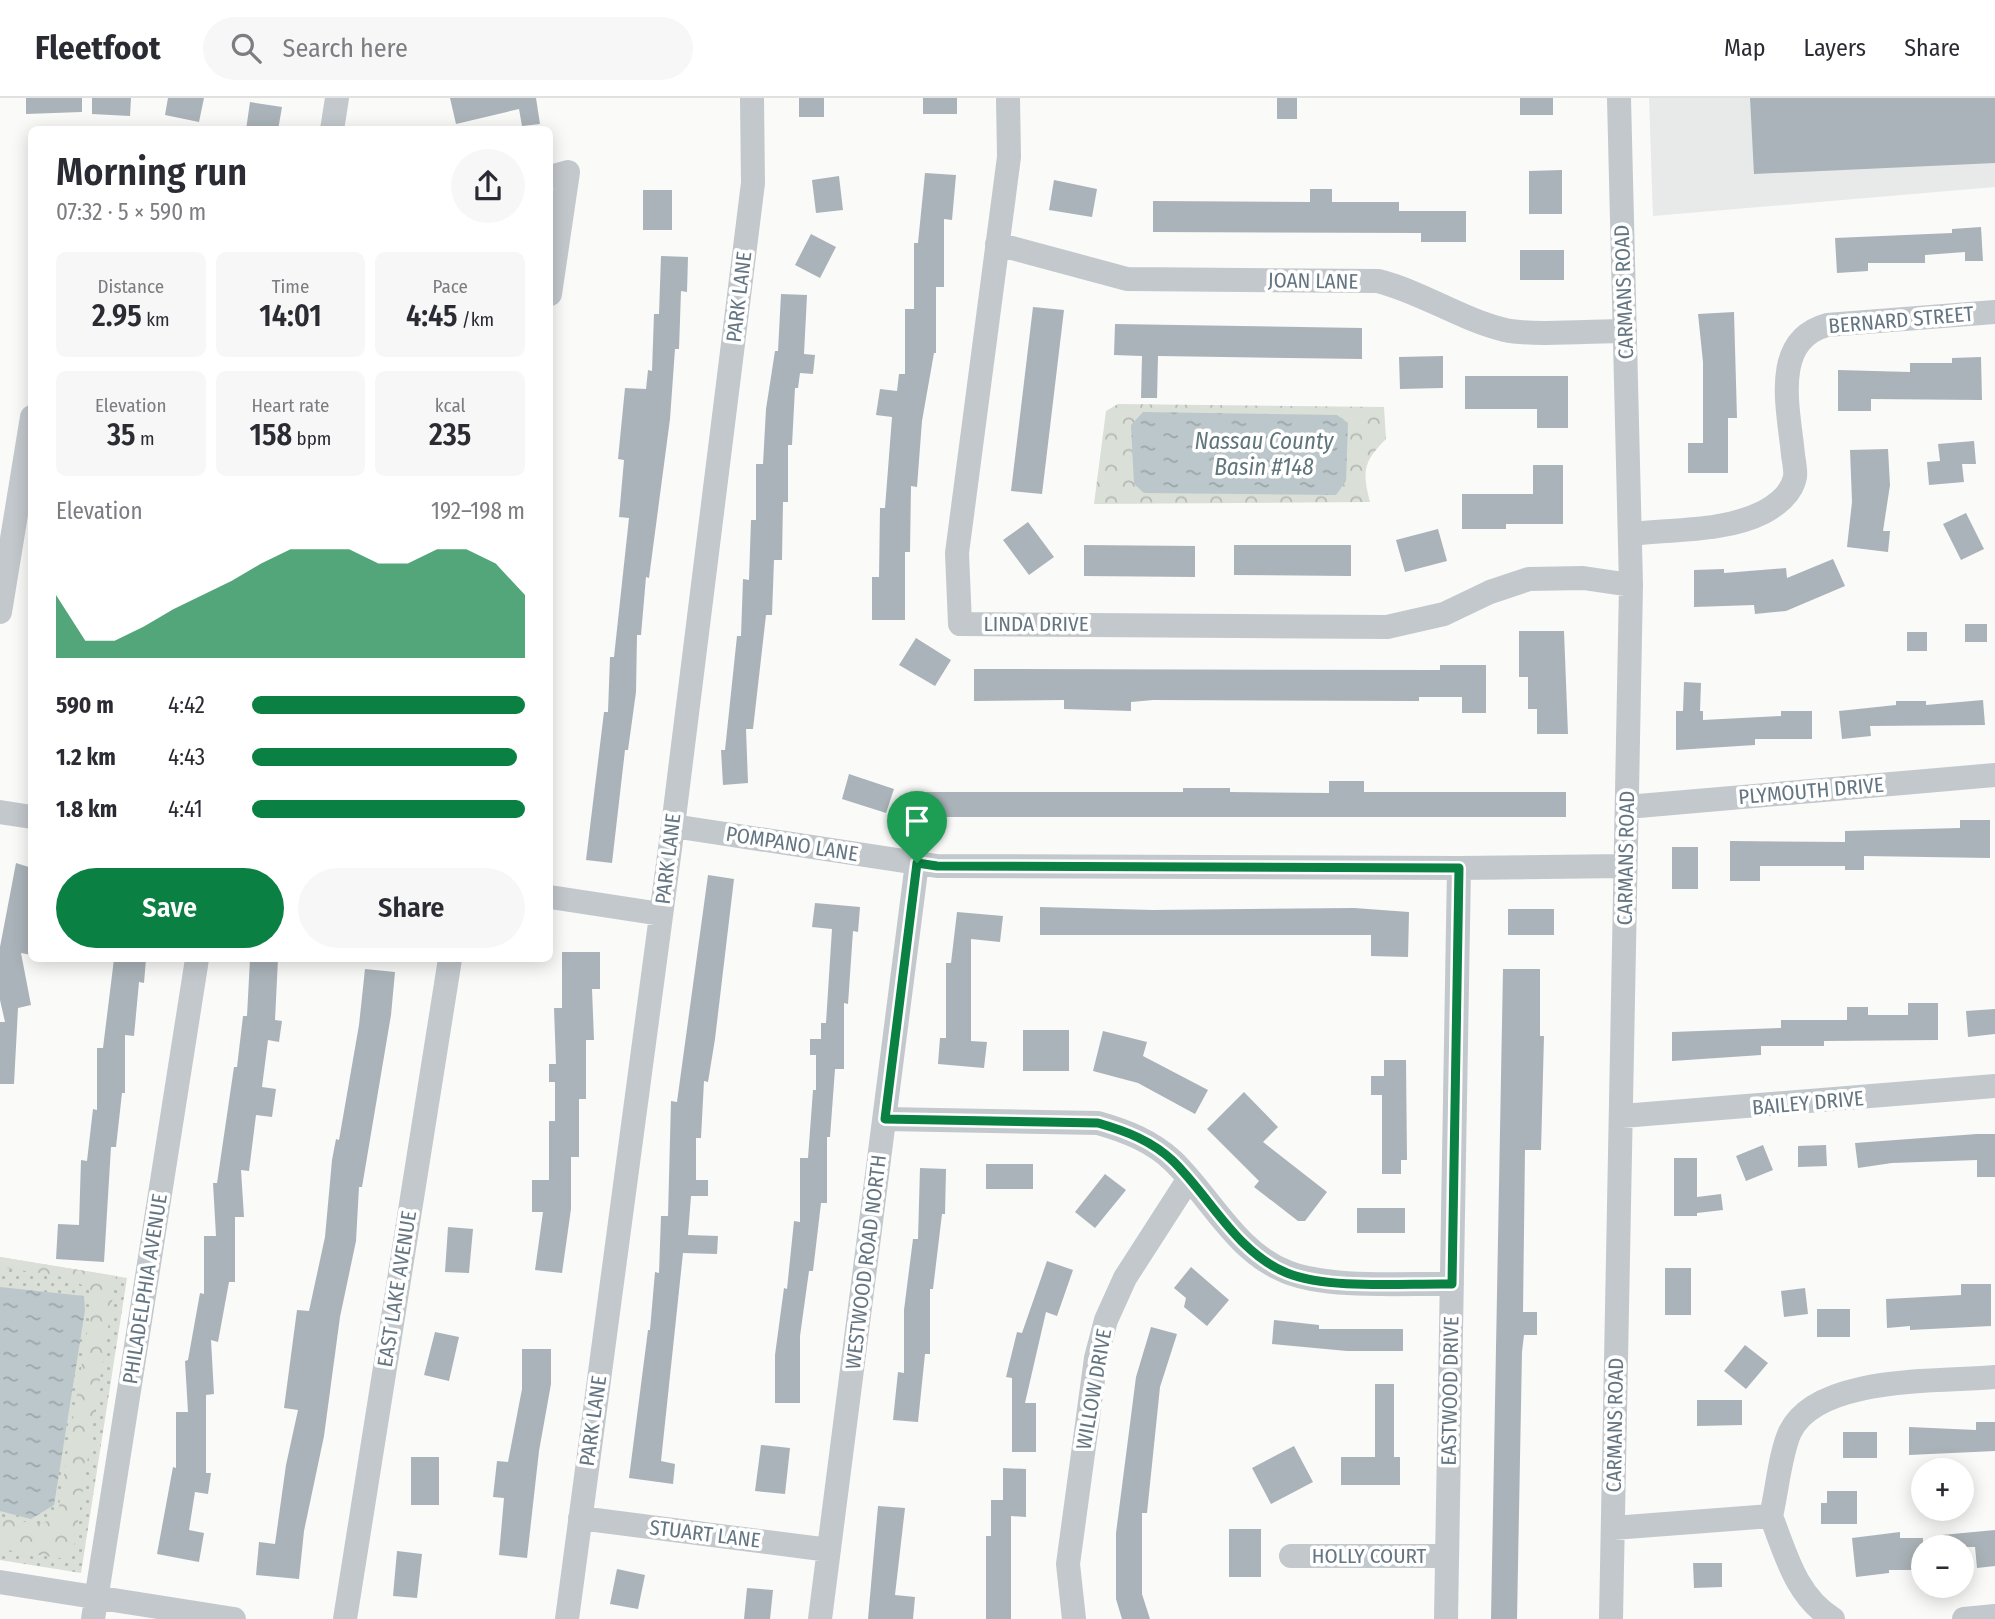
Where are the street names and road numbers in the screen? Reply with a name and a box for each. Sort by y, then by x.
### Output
street label: CARMANS ROAD [1609,224,1639,360]
street label: PARK LANE [721,250,757,344]
street label: JOAN LANE [1268,267,1359,295]
street label: BERNARD STREET [1827,301,1975,339]
street label: LINDA DRIVE [983,611,1089,637]
street label: PLYMOUTH DRIVE [1737,772,1885,810]
street label: CARMANS ROAD [1612,790,1640,926]
street label: PARK LANE [650,812,686,906]
street label: POMPANO LANE [724,821,860,867]
street label: BAILEY DRIVE [1751,1085,1865,1121]
street label: WESTWOOD ROAD NORTH [840,1153,892,1371]
street label: PHILADELPHIA AVENUE [117,1192,173,1386]
street label: EAST LAKE AVENUE [372,1209,422,1369]
street label: EASTWOOD DRIVE [1436,1316,1464,1466]
street label: WILLOW DRIVE [1071,1326,1117,1452]
street label: CARMANS ROAD [1601,1357,1629,1493]
street label: PARK LANE [574,1374,612,1468]
street label: STUART LANE [648,1514,762,1554]
street label: HOLLY COURT [1312,1543,1427,1569]

